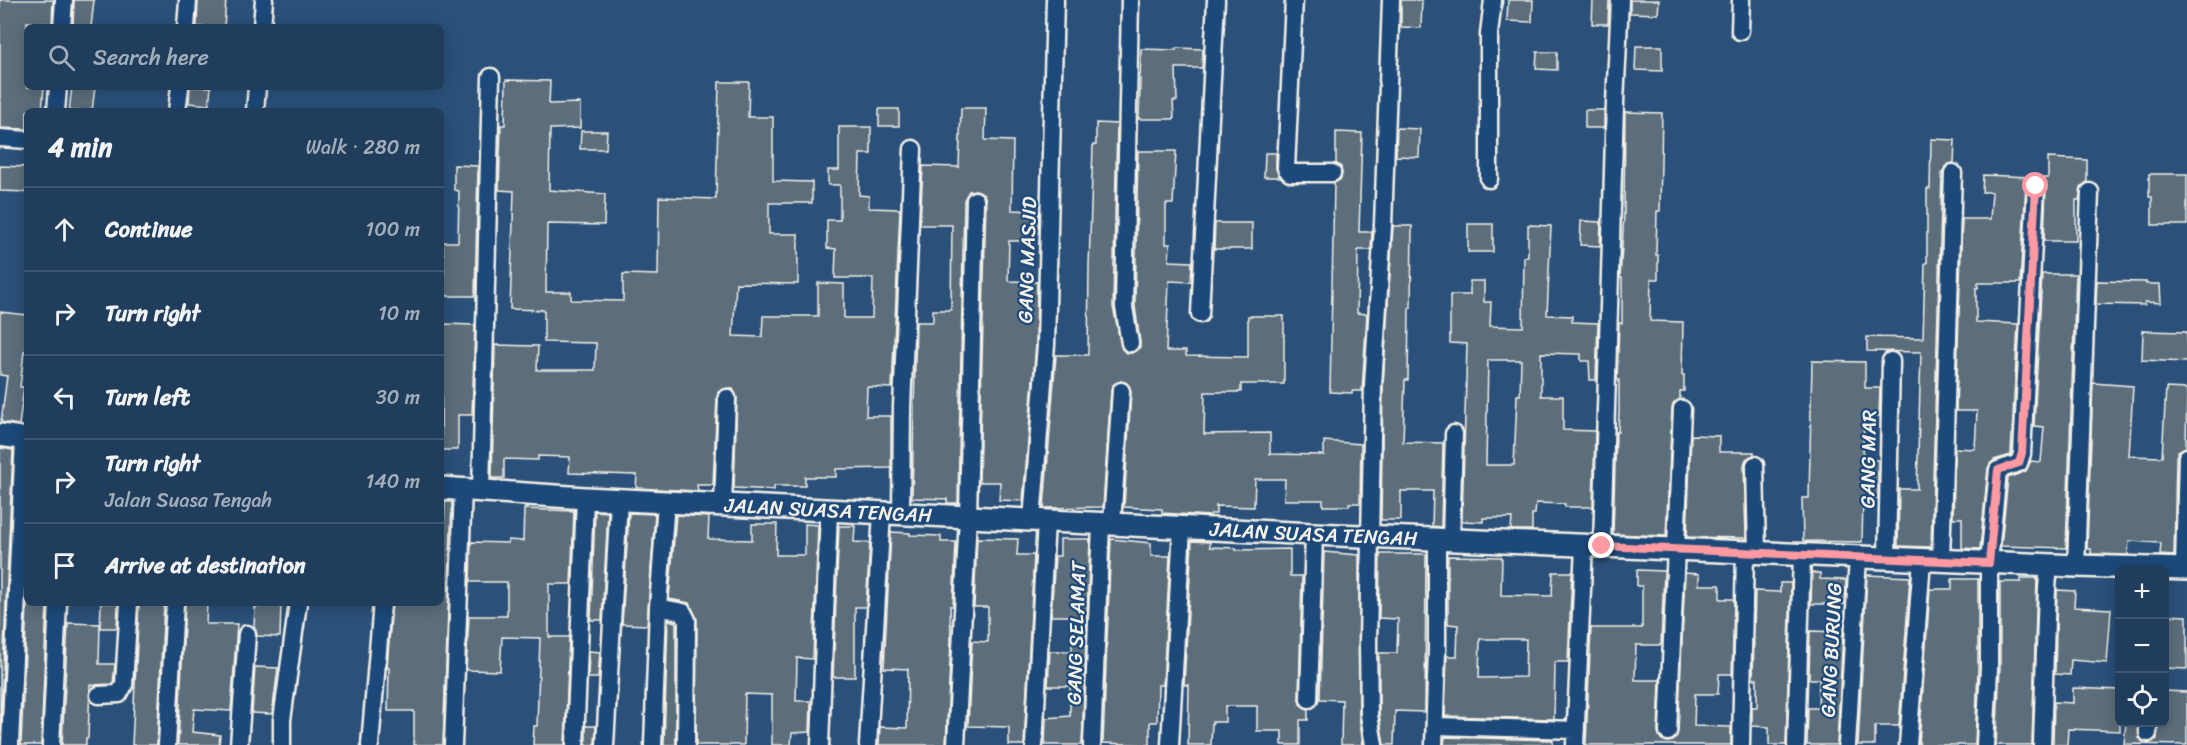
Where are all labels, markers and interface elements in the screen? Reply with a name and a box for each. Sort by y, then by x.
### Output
search box [24,24,444,90]
text: Search here [93,38,209,77]
icon: search [45,41,78,74]
text: 4 min [48,124,112,170]
text: Walk · 280 m [306,130,420,165]
route start [2022,172,2048,198]
street label: GANG MASJID [1008,196,1047,324]
text: Continue [105,210,193,249]
text: 100 m [366,212,420,247]
icon: ahead [48,213,81,246]
text: Turn right [105,294,200,333]
text: 10 m [378,296,420,331]
icon: right [48,297,81,330]
text: Turn left [105,378,190,417]
text: 30 m [376,380,420,415]
icon: left [48,381,81,414]
street label: GANG MAR [1850,409,1887,509]
text: Turn right [105,444,200,483]
text: 140 m [366,464,420,499]
icon: right [48,465,81,498]
text: Jalan Suasa Tengah [105,483,272,518]
street label: JALAN SUASA TENGAH [723,488,933,533]
street label: JALAN SUASA TENGAH [1208,512,1418,556]
route end [1588,532,1614,558]
text: Arrive at destination [105,546,306,585]
icon: arrive [48,549,81,582]
street label: GANG SELAMAT [1057,559,1097,705]
map controls [2115,565,2169,727]
button: + [2115,565,2169,619]
street label: GANG BURUNG [1811,581,1853,718]
button: − [2115,619,2169,673]
button: locate [2115,673,2169,727]

